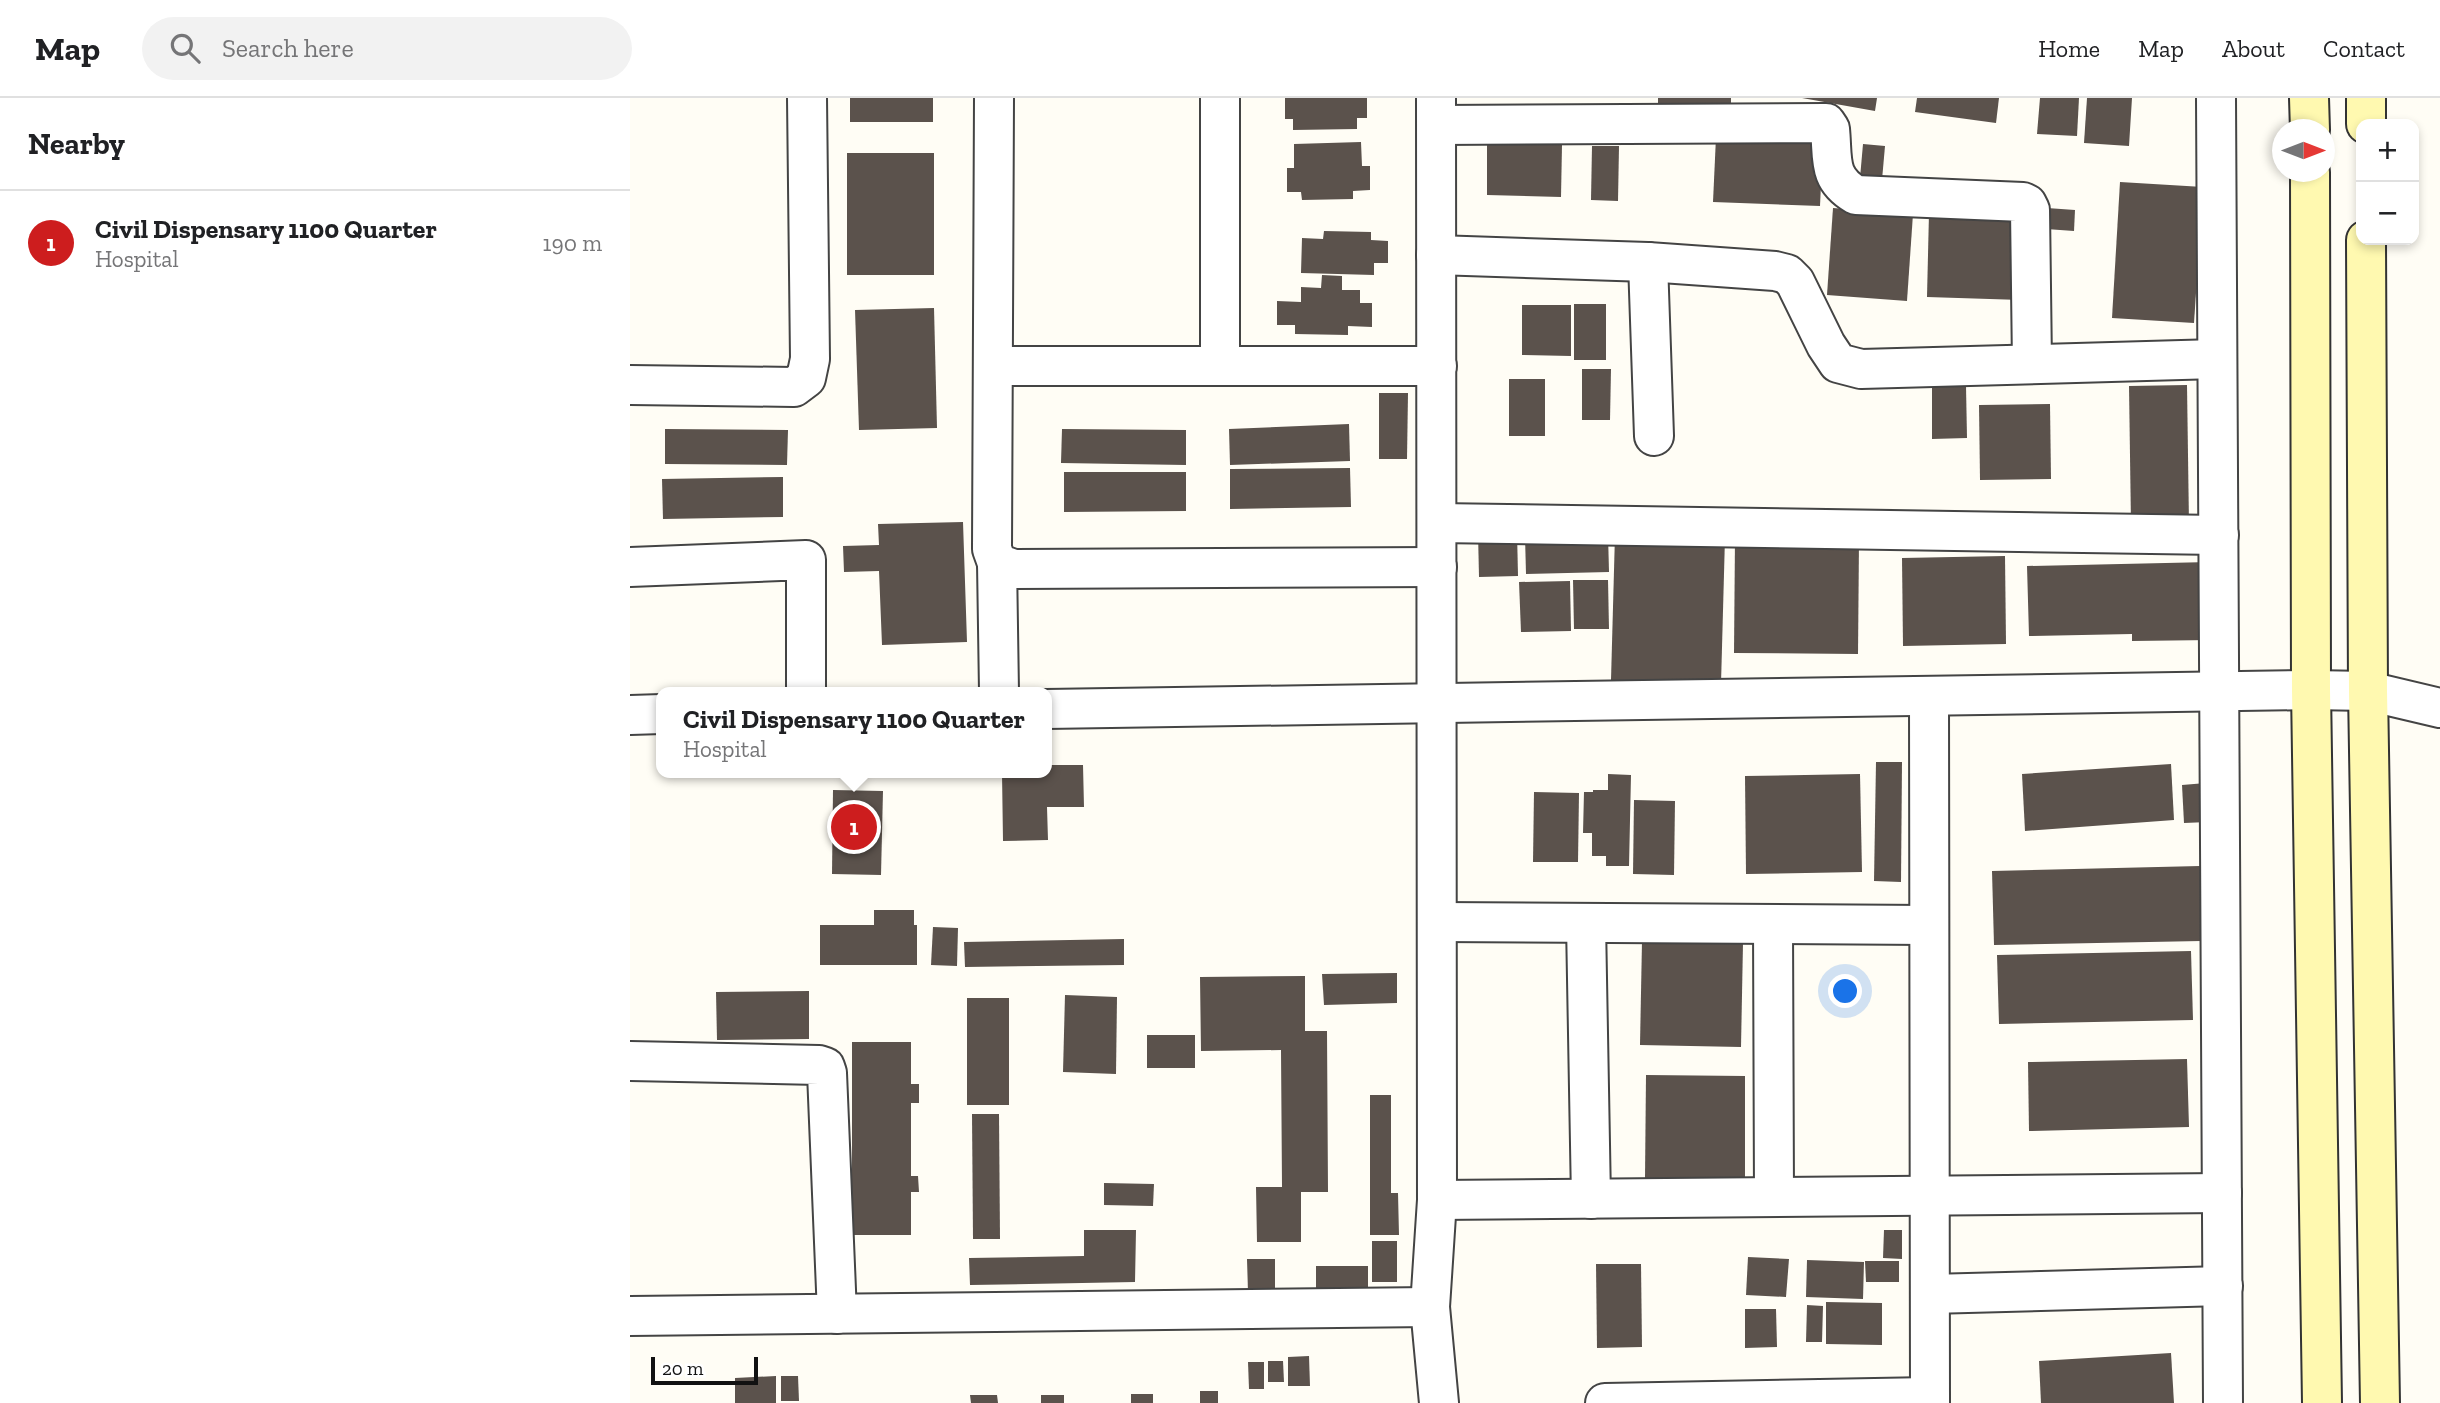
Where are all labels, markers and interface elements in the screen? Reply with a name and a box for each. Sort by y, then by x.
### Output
search box [142,17,632,80]
text: Map [35,29,100,68]
icon: search [166,29,204,67]
text: Search here [222,32,354,64]
text: Home [2038,34,2100,63]
text: Map [2138,34,2184,63]
text: About [2222,34,2285,63]
text: Contact [2323,34,2405,63]
north arrow [2272,119,2335,182]
map controls [2356,119,2419,245]
button: + [2356,119,2419,182]
text: Nearby [28,126,125,162]
button: − [2356,182,2419,245]
text: Civil Dispensary 1100 Quarter [95,213,437,245]
text: 1 [46,229,56,257]
text: 190 m [543,229,602,257]
text: Hospital [95,245,179,273]
popup [656,687,1052,778]
text: Civil Dispensary 1100 Quarter [683,703,1025,735]
text: Hospital [683,735,767,763]
pin: 1 [831,801,877,853]
your location [1828,974,1862,1008]
scale bar [651,1354,758,1386]
text: 20 m [662,1357,703,1380]

